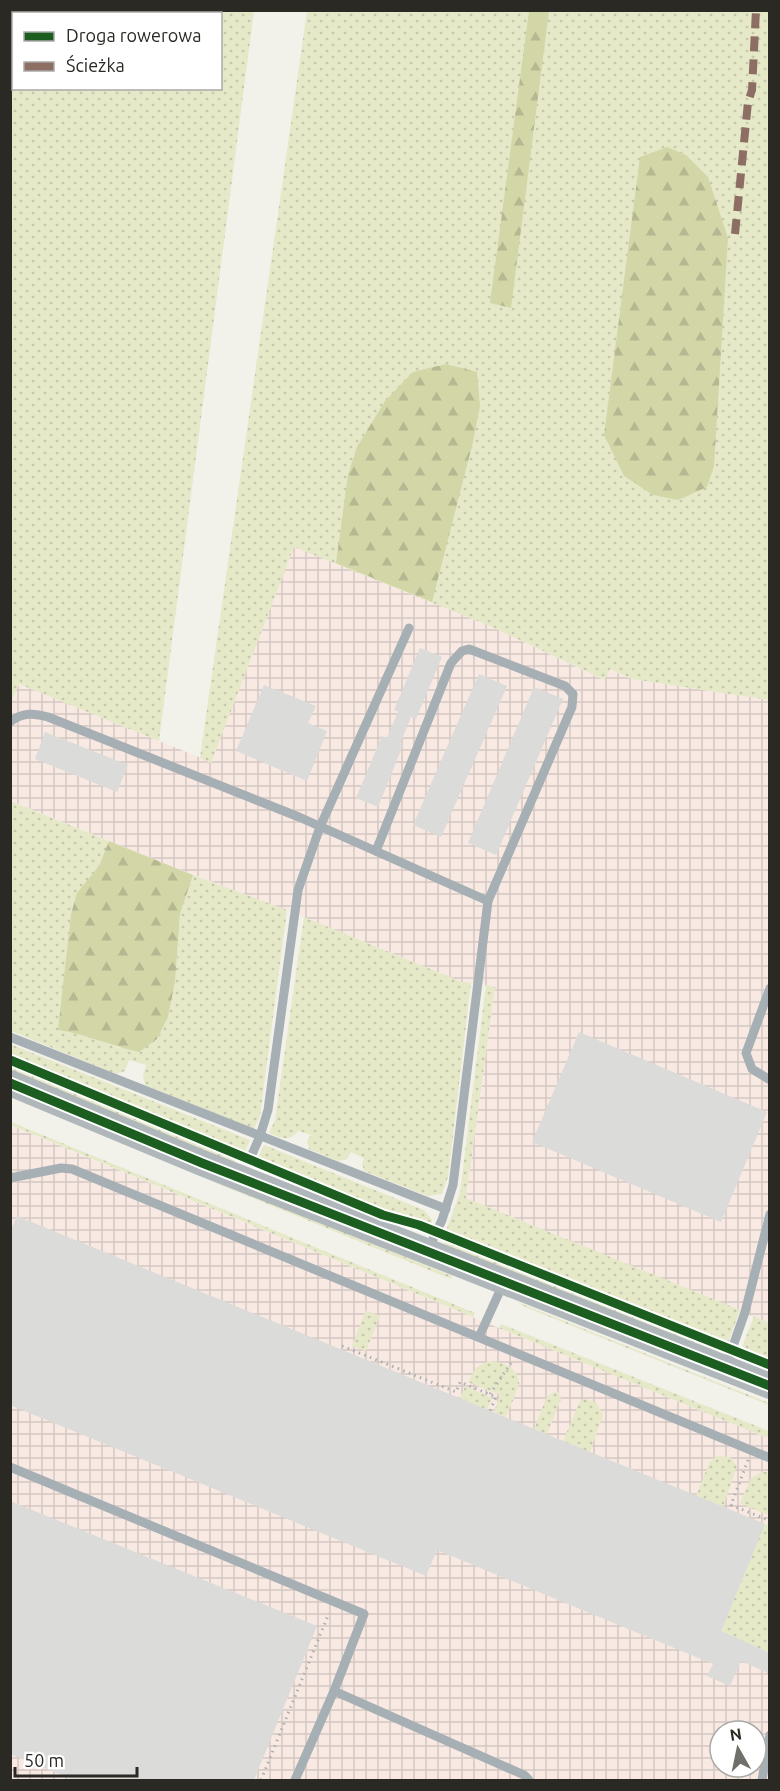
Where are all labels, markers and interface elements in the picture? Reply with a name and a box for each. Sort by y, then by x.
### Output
legend [12,12,222,90]
text: Droga rowerowa [66,25,202,45]
text: Ścieżka [66,54,125,75]
north arrow [708,1719,768,1779]
text: N [728,1724,743,1744]
scale bar [15,1740,136,1778]
text: 50 m [24,1750,64,1770]

